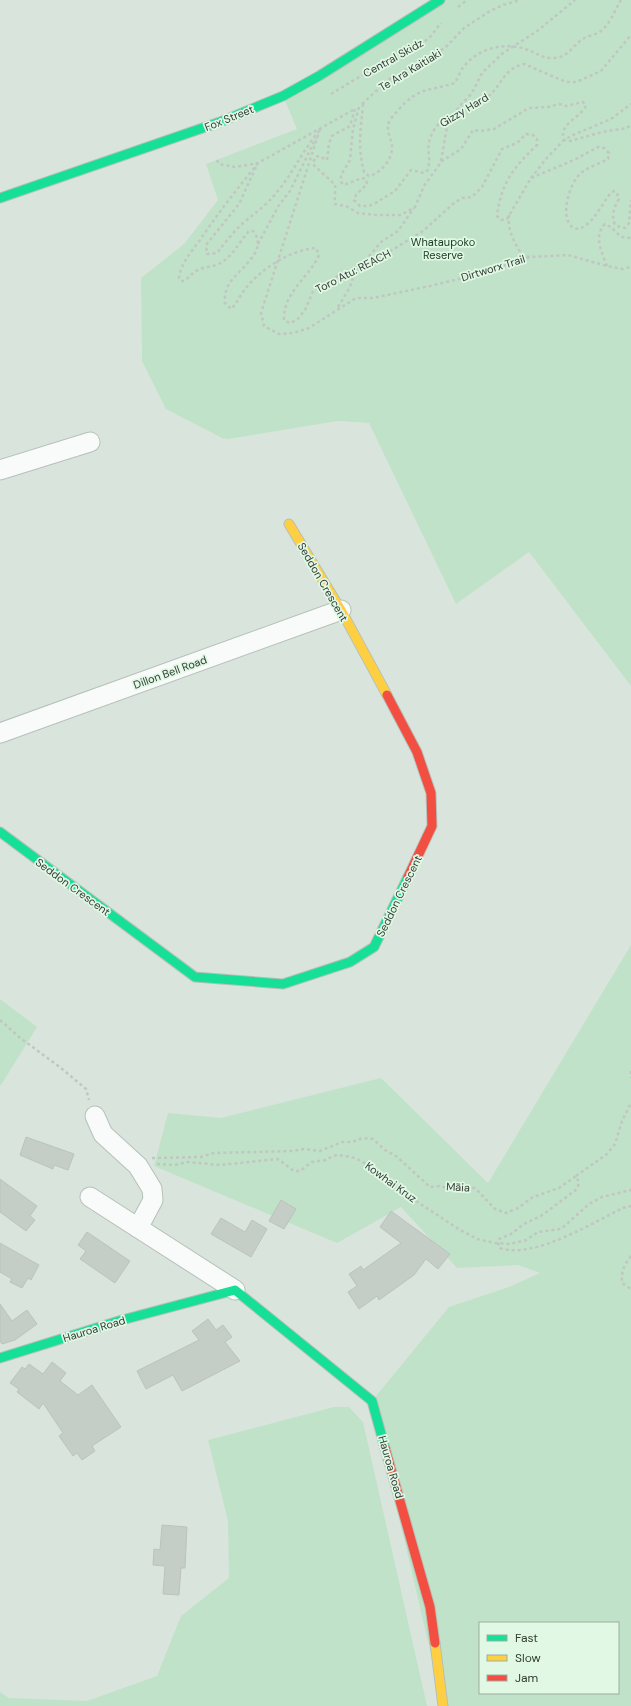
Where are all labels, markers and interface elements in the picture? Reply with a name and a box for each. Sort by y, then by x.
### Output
street label: Central Skidz [360,36,426,80]
street label: Te Ara Kaitiaki [376,46,444,94]
street label: Gizzy Hard [437,90,491,130]
street label: Fox Street [202,102,256,134]
park label: Whataupoko Reserve [411,235,475,262]
street label: Toro Atu: REACH [313,246,393,296]
street label: Dirtworx Trail [459,252,527,284]
street label: Seddon Crescent [295,540,351,624]
street label: Dillon Bell Road [131,652,209,692]
street label: Seddon Crescent [373,853,425,939]
street label: Seddon Crescent [33,855,113,919]
street label: Kowhai Kruz [362,1159,420,1205]
street label: Māia [446,1179,470,1195]
street label: Hauroa Road [61,1313,127,1345]
street label: Hauroa Road [375,1434,407,1500]
legend [479,1622,619,1694]
text: Fast [515,1630,538,1646]
text: Slow [515,1650,541,1666]
text: Jam [515,1670,538,1686]

